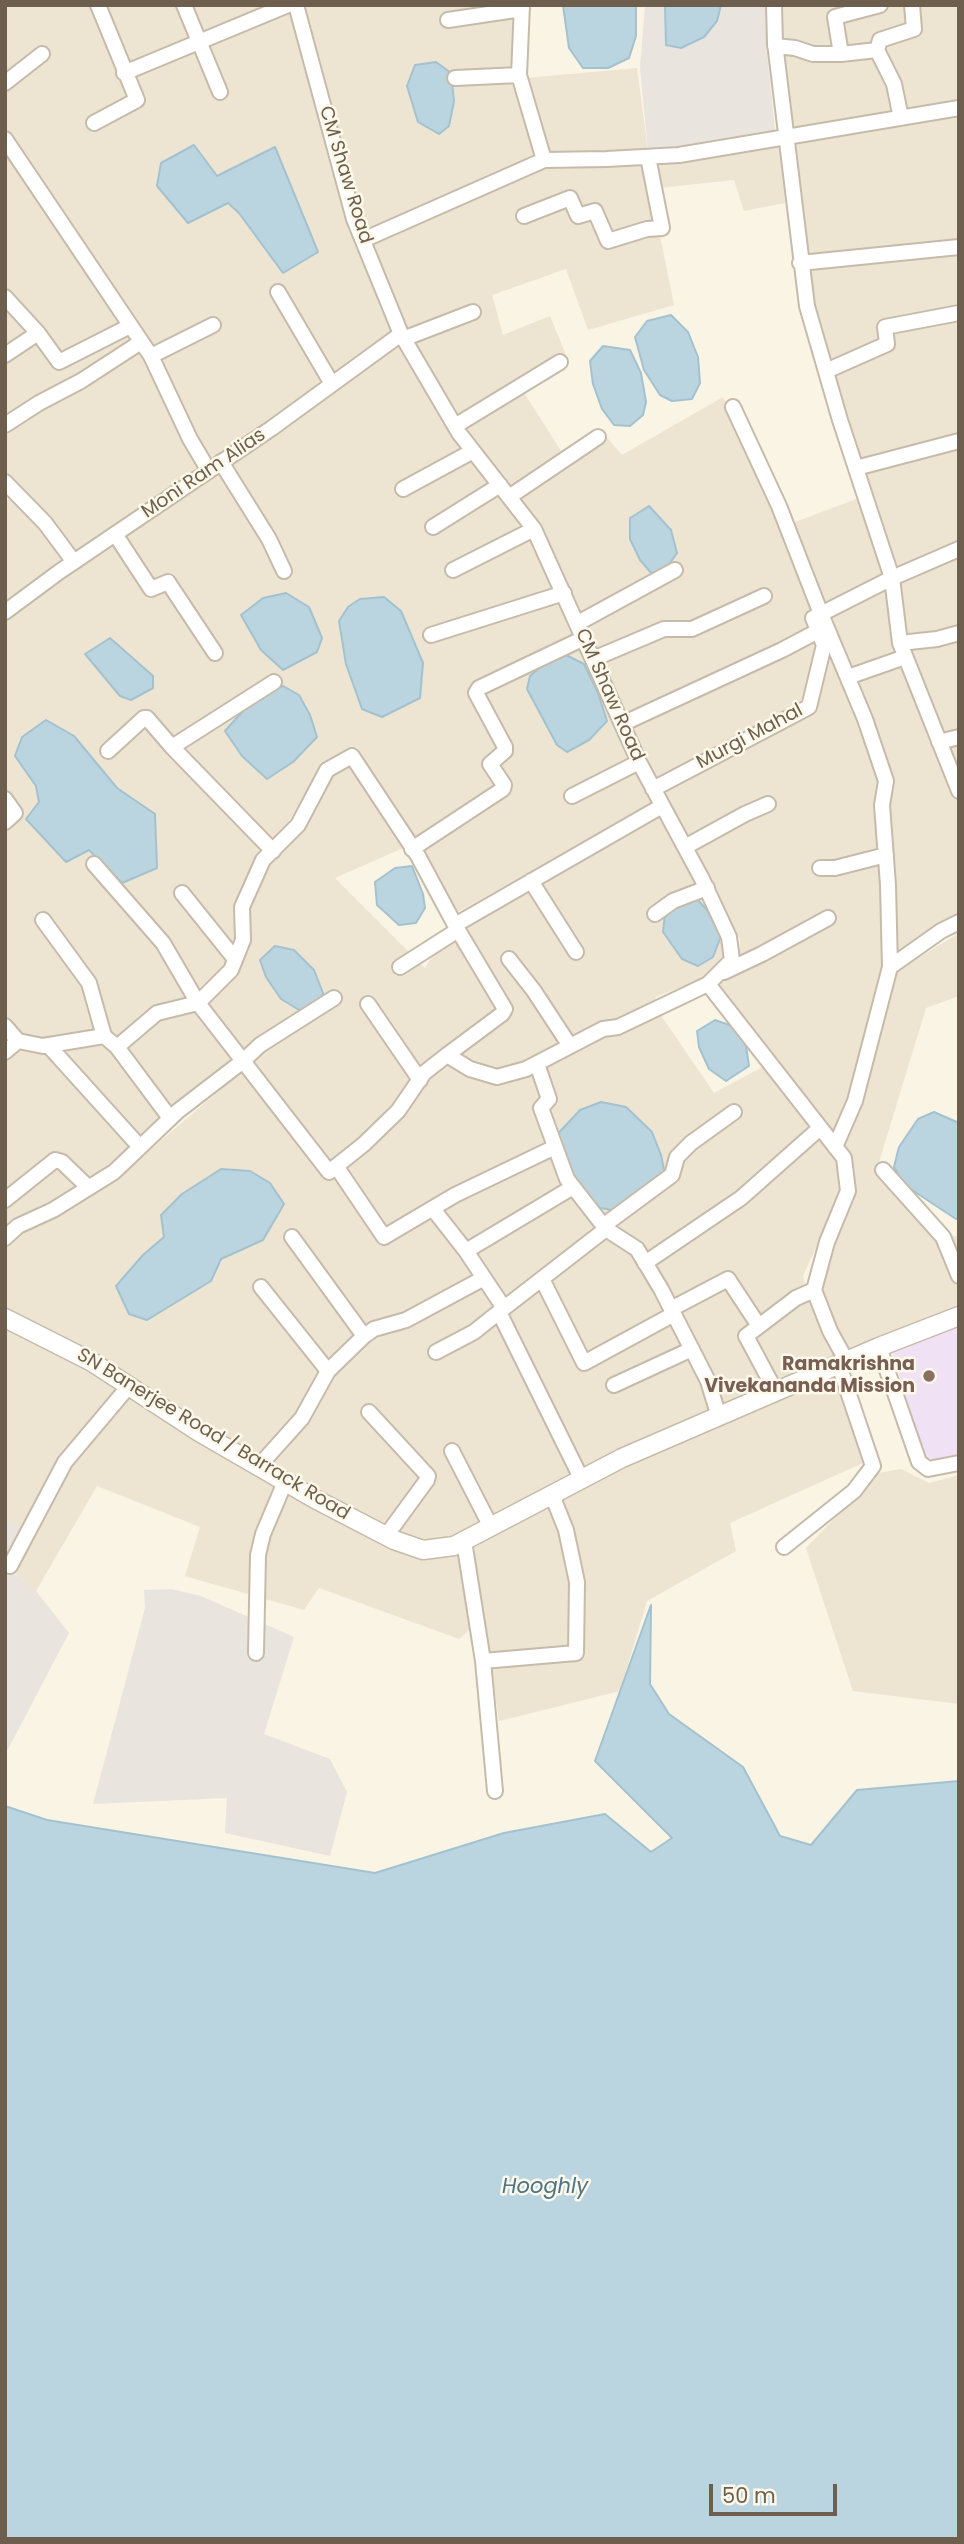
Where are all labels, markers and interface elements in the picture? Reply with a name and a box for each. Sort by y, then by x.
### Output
street label: CM Shaw Road [313,104,377,246]
street label: Moni Ram Alias [138,424,270,524]
street label: CM Shaw Road [570,625,648,765]
street label: Murgi Mahal [693,699,807,775]
street label: SN Banerjee Road / Barrack Road [72,1344,354,1526]
place label: Ramakrishna Vivekananda Mission [704,1354,915,1398]
marker: Ramakrishna Vivekananda Mission [921,1368,937,1384]
water label: Hooghly [502,2175,588,2201]
scale bar [712,2470,840,2514]
text: 50 m [722,2481,776,2510]

